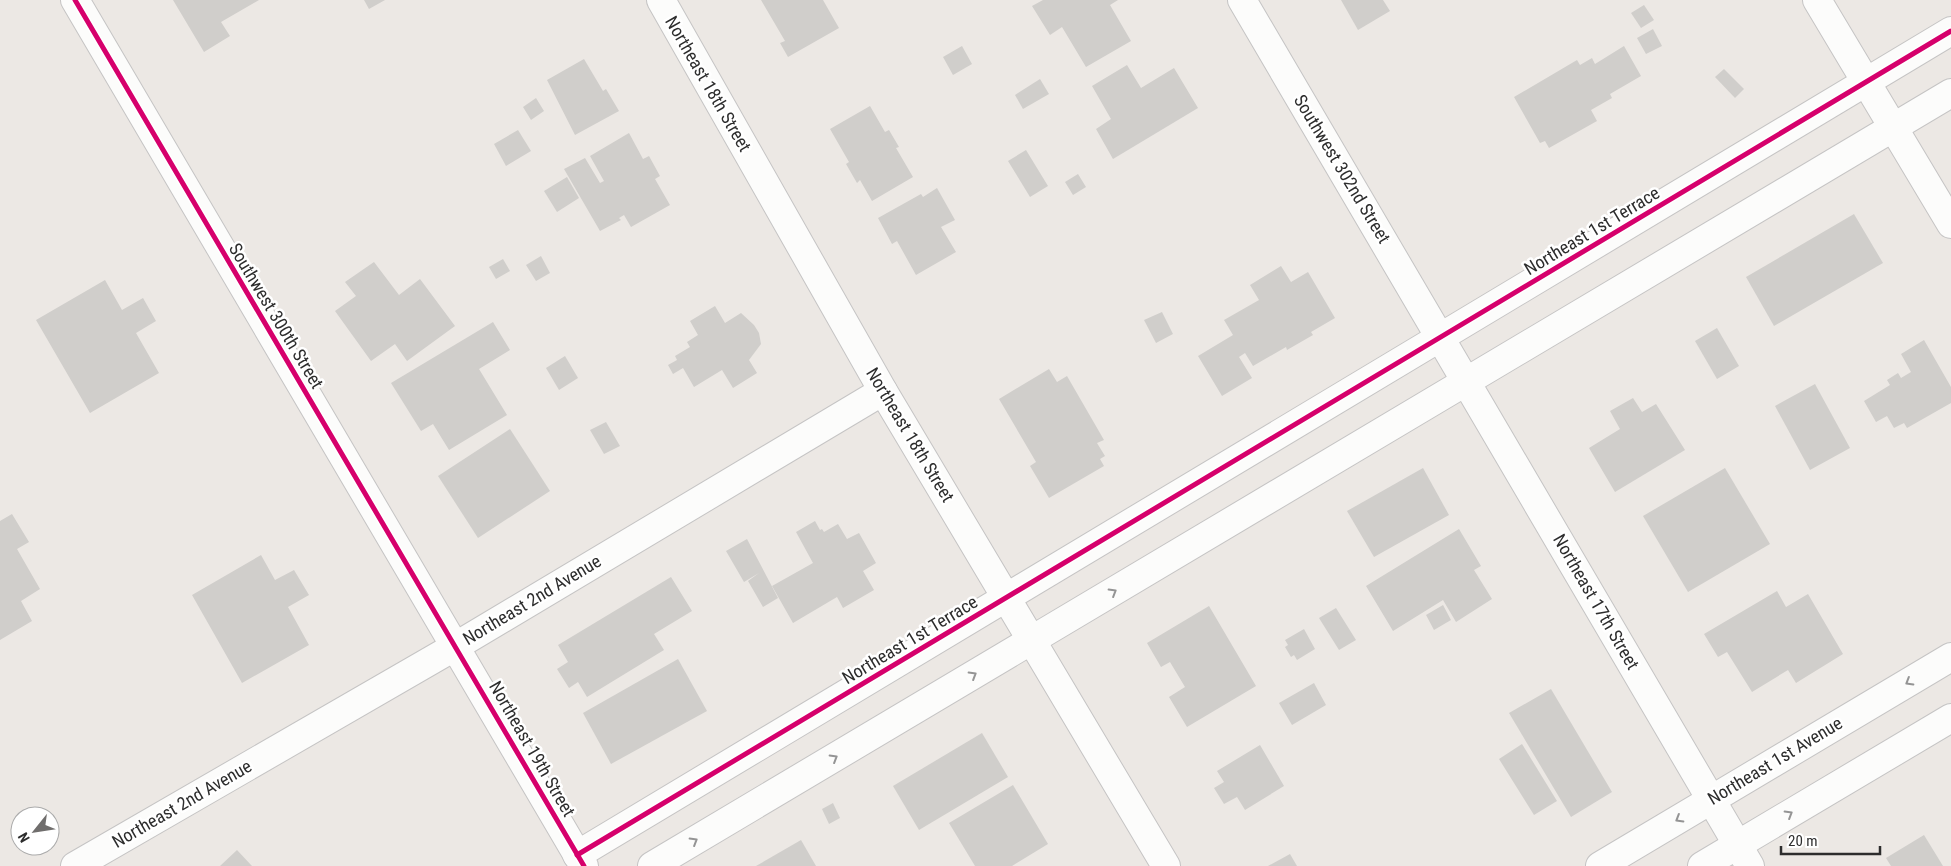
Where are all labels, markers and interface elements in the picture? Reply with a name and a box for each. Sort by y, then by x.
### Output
street label: Northeast 18th Street [661,12,756,155]
street label: Southwest 302nd Street [1290,91,1395,247]
street label: Northeast 1st Terrace [1520,182,1663,279]
street label: Southwest 300th Street [225,239,328,392]
street label: Northeast 18th Street [862,364,959,506]
street label: Northeast 17th Street [1549,530,1644,673]
street label: Northeast 2nd Avenue [459,550,605,649]
one-way arrow [1108,588,1117,598]
street label: Northeast 1st Terrace [838,591,981,688]
one-way arrow [968,671,977,681]
one-way arrow [1906,675,1915,685]
street label: Northeast 19th Street [485,677,580,820]
street label: Northeast 1st Avenue [1704,712,1846,809]
one-way arrow [828,754,837,764]
street label: Northeast 2nd Avenue [108,755,255,852]
north arrow [10,806,60,856]
one-way arrow [1784,811,1793,821]
one-way arrow [1676,812,1685,822]
scale bar [1781,824,1880,856]
text: N [15,830,33,845]
text: 20 m [1788,832,1818,850]
one-way arrow [689,838,698,848]

